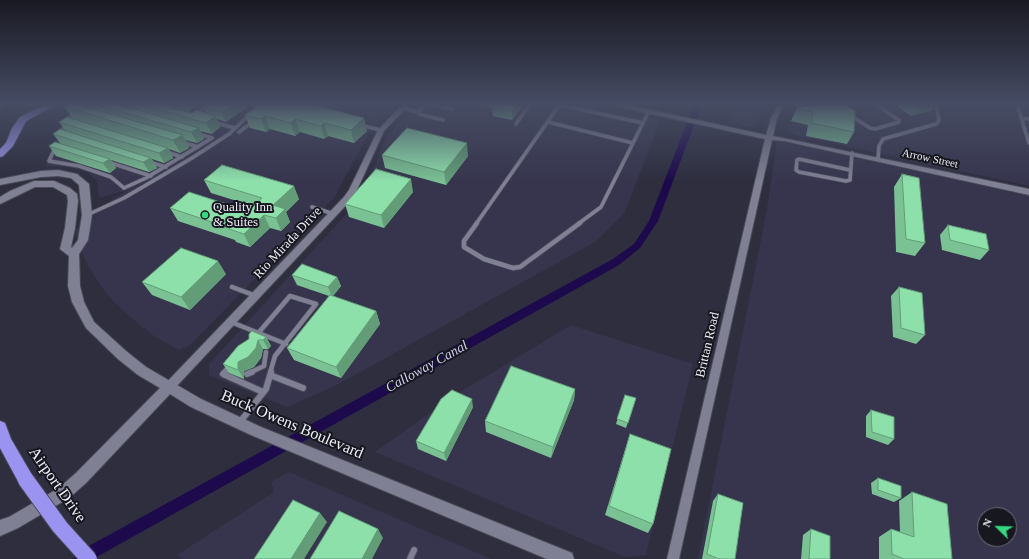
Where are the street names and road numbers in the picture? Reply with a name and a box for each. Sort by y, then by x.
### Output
street label: Arrow Street [901,147,959,171]
street label: Rio Mirada Drive [251,204,325,282]
street label: Brittan Road [693,311,723,379]
street label: Buck Owens Boulevard [218,386,366,464]
street label: Airport Drive [24,444,90,526]

